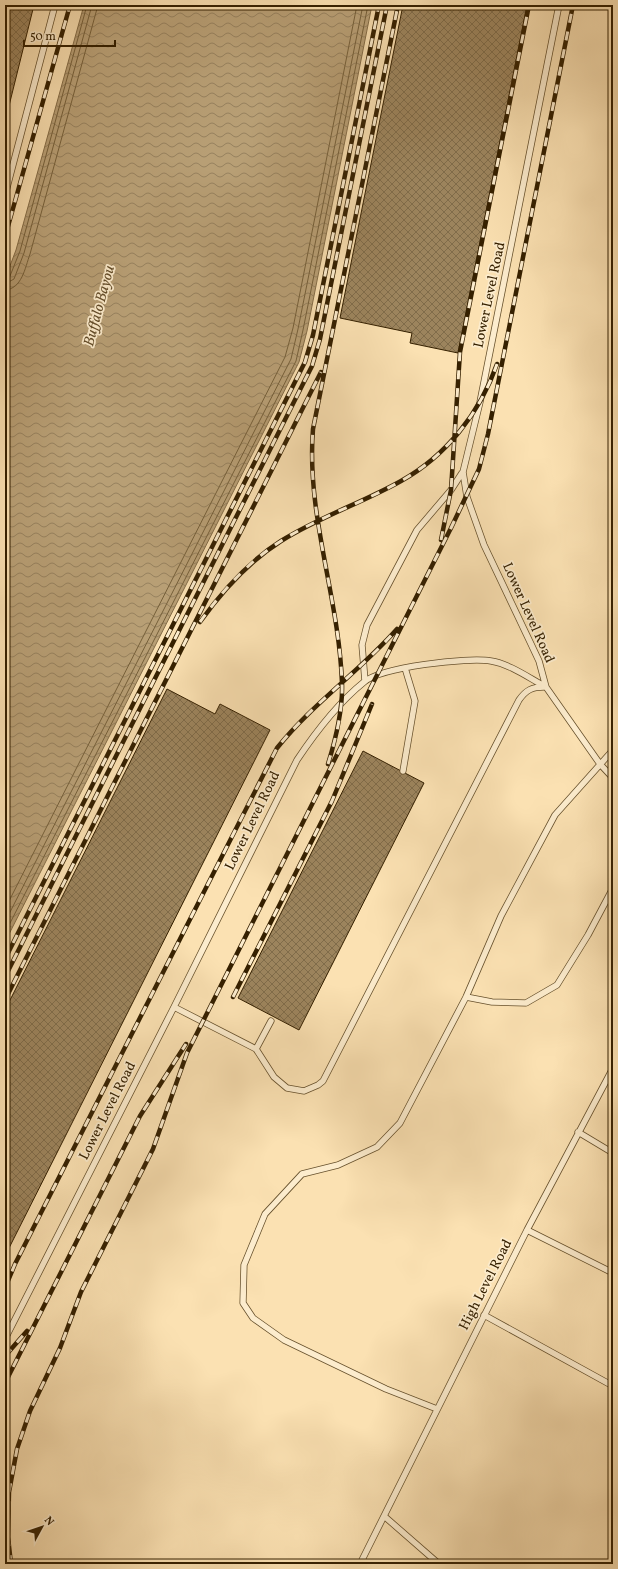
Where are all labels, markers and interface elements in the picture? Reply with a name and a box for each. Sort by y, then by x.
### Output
scale bar [24,22,115,48]
text: 50 m [30,29,56,45]
street label: Lower Level Road [469,240,511,350]
water label: Buffalo Bayou [79,263,121,349]
street label: Lower Level Road [497,560,559,666]
street label: Lower Level Road [221,768,285,874]
street label: Lower Level Road [75,1058,141,1163]
street label: High Level Road [455,1236,517,1334]
north arrow [22,1507,62,1547]
text: N [40,1514,57,1529]

